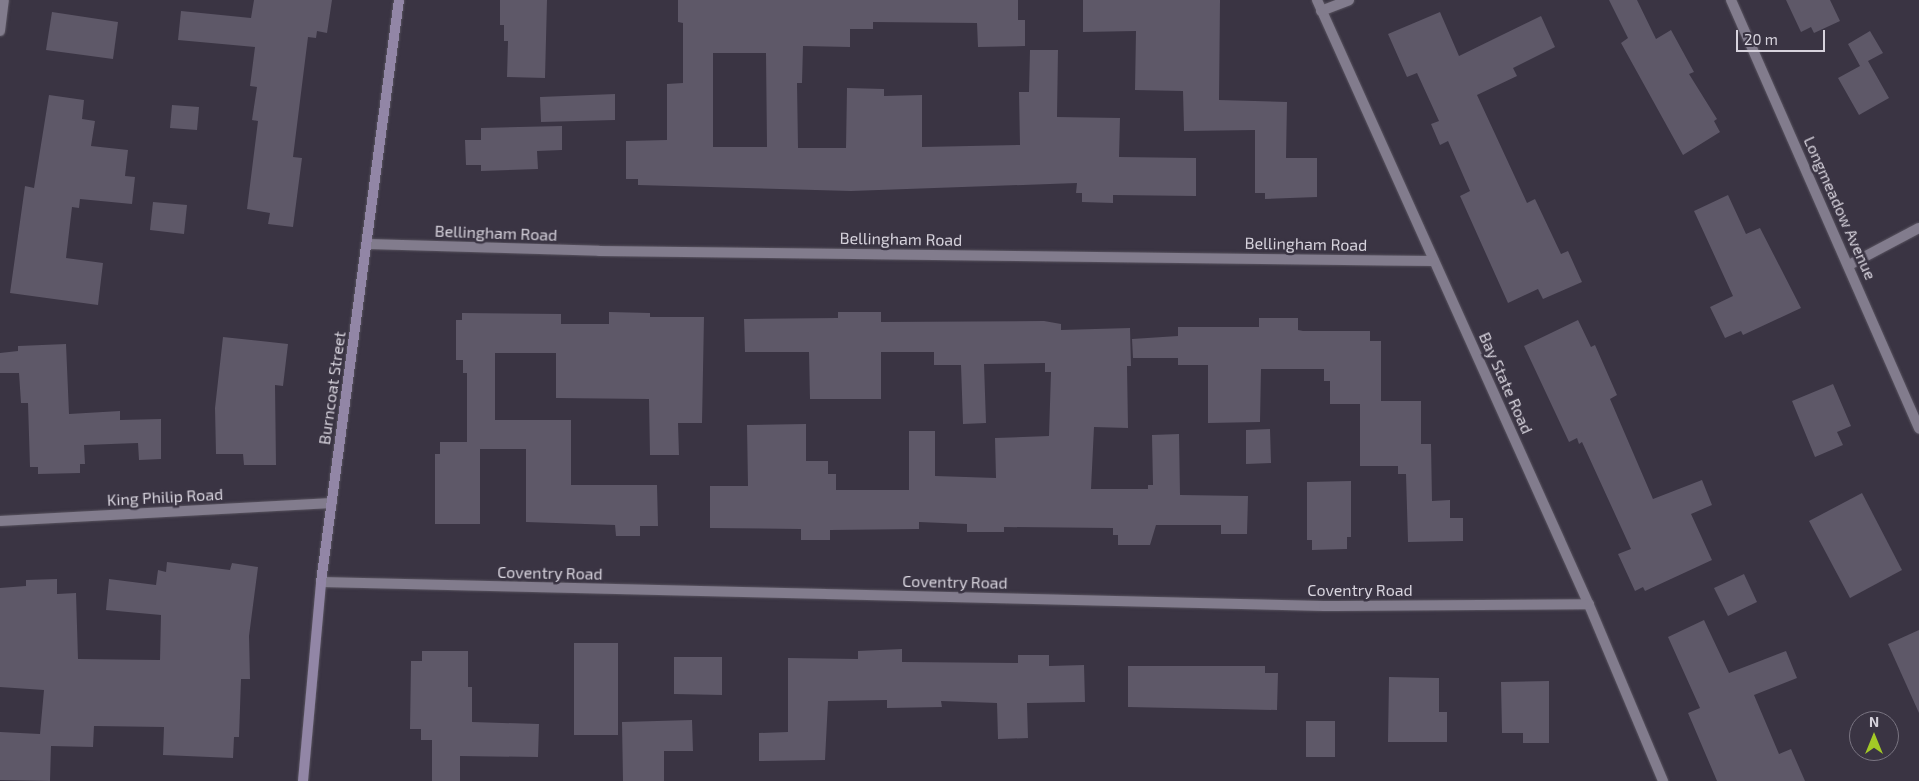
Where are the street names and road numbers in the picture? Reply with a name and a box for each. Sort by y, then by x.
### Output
street label: Longmeadow Avenue [1800,133,1880,283]
street label: Bellingham Road [434,221,558,245]
street label: Bellingham Road [839,228,963,250]
street label: Bellingham Road [1244,233,1368,255]
street label: Bay State Road [1475,329,1537,437]
street label: Burncoat Street [315,330,349,446]
street label: King Philip Road [106,484,224,510]
street label: Coventry Road [497,562,603,584]
street label: Coventry Road [902,571,1008,593]
street label: Coventry Road [1307,580,1413,600]

